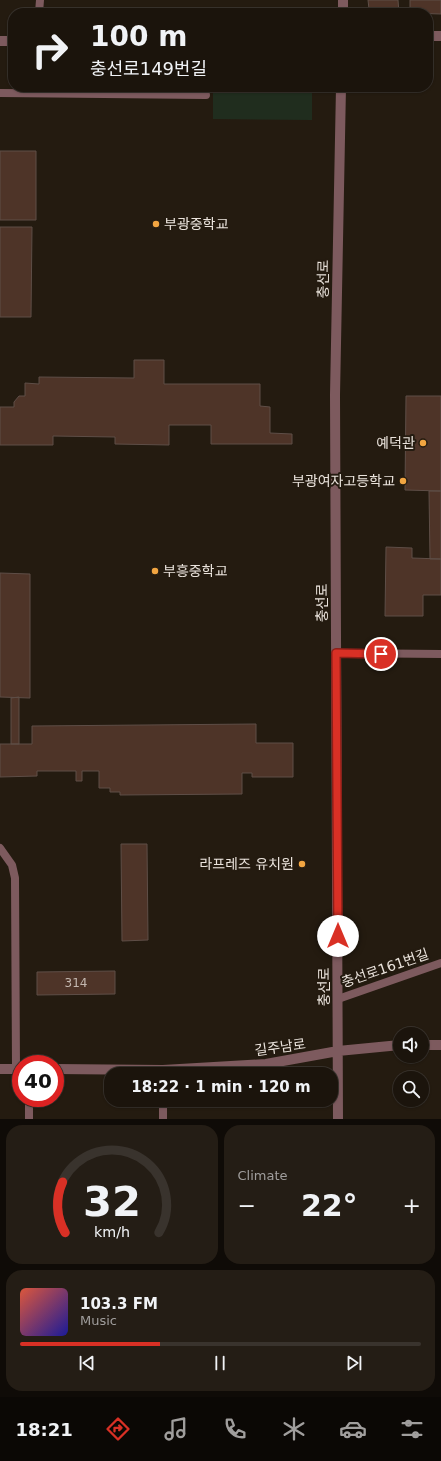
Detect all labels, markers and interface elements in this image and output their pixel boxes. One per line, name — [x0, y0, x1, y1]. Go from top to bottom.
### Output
text: 100 m — [90, 20, 187, 53]
icon: right — [24, 24, 76, 76]
text: 충선로149번길 — [90, 58, 207, 79]
place label: 부광중학교 — [164, 216, 229, 232]
marker: 부광중학교 — [151, 219, 161, 229]
street label: 충선로 — [315, 259, 331, 298]
place label: 예덕관 — [376, 435, 415, 451]
marker: 예덕관 — [418, 438, 428, 448]
place label: 부광여자고등학교 — [292, 473, 395, 489]
marker: 부광여자고등학교 — [398, 476, 408, 486]
place label: 부흥중학교 — [163, 563, 228, 579]
marker: 부흥중학교 — [150, 566, 160, 576]
street label: 충선로 — [314, 584, 330, 622]
pin — [364, 637, 398, 671]
icon: arrive — [370, 643, 392, 665]
place label: 라프레즈 유치원 — [199, 856, 294, 872]
marker: 라프레즈 유치원 — [297, 859, 307, 869]
position arrow — [317, 915, 359, 957]
street label: 충선로161번길 — [339, 946, 431, 990]
street label: 충선로 — [316, 968, 332, 1006]
house number: 314 — [65, 976, 87, 990]
map controls — [393, 1027, 429, 1107]
button: sound — [393, 1027, 429, 1063]
street label: 길주남로 — [253, 1035, 307, 1059]
speed limit sign: 40 — [12, 1055, 64, 1107]
button: search — [393, 1071, 429, 1107]
text: 18:22 · 1 min · 120 m — [131, 1078, 311, 1096]
text: Climate — [238, 1168, 288, 1183]
text: 32 — [83, 1176, 141, 1225]
text: 22° — [301, 1188, 358, 1223]
text: − — [238, 1193, 256, 1218]
text: + — [403, 1193, 421, 1218]
text: km/h — [94, 1223, 130, 1239]
text: 103.3 FM — [80, 1295, 158, 1313]
text: Music — [80, 1313, 117, 1328]
icon: previous — [76, 1352, 98, 1374]
icon: pause — [209, 1352, 231, 1374]
icon: next — [343, 1352, 365, 1374]
icon: directions — [104, 1415, 132, 1443]
icon: music — [162, 1415, 190, 1443]
icon: phone — [221, 1415, 249, 1443]
icon: climate — [280, 1415, 308, 1443]
icon: car — [339, 1415, 367, 1443]
icon: filters — [398, 1415, 426, 1443]
text: 18:21 — [15, 1419, 73, 1440]

